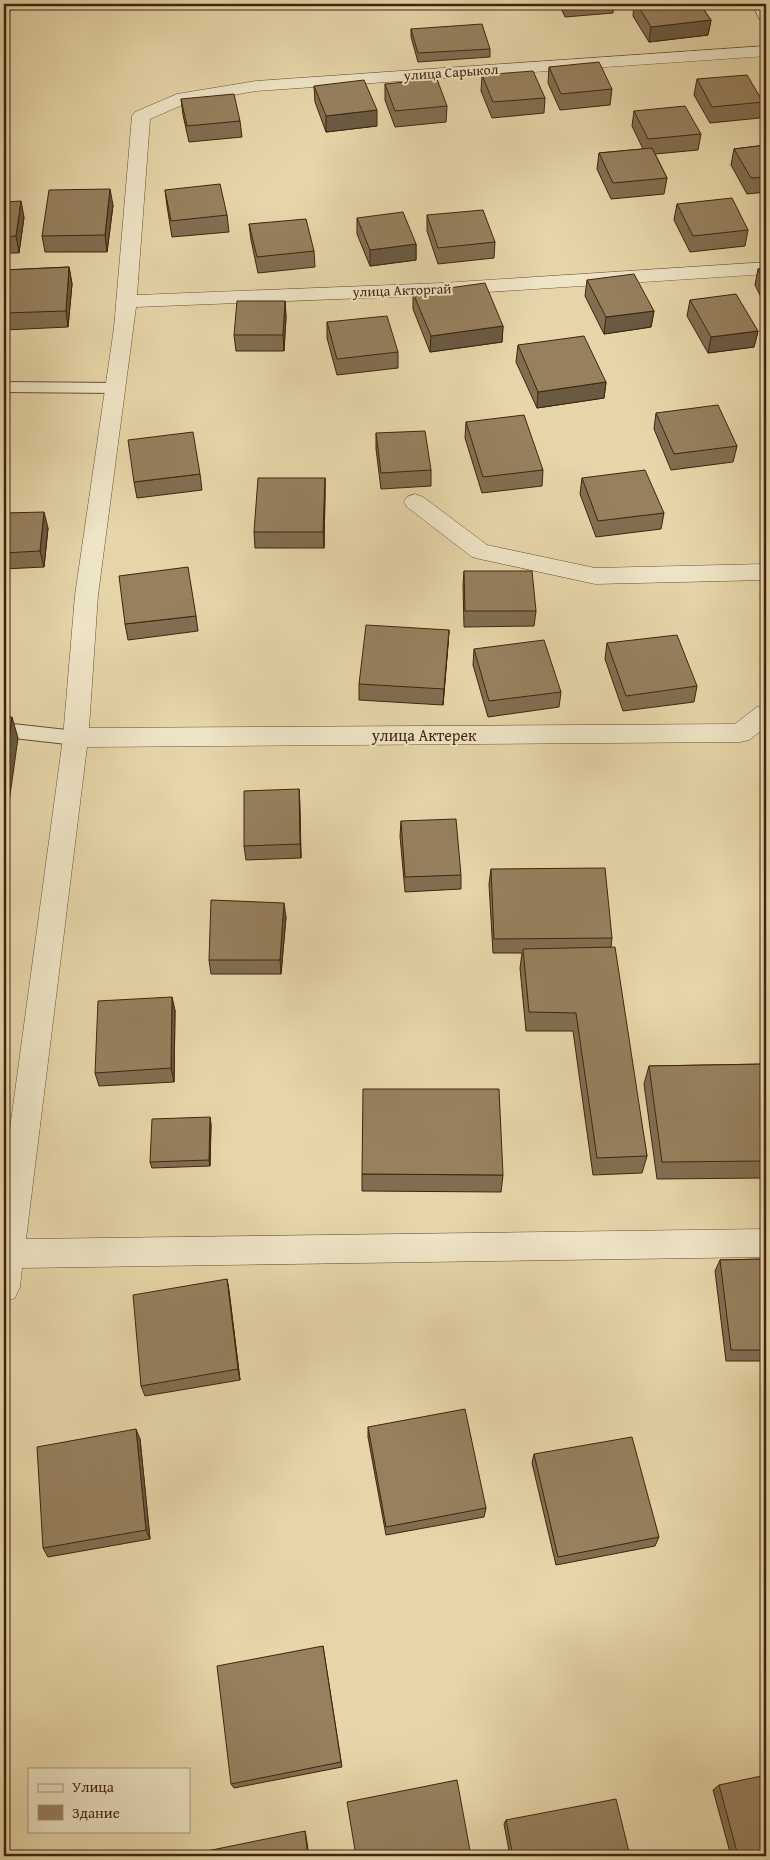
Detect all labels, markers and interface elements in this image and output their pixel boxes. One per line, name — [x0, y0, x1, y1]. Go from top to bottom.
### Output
street label: улица Сарыкол — [402, 59, 499, 85]
street label: улица Акторгай — [351, 278, 452, 302]
street label: улица Актерек — [371, 723, 477, 747]
legend — [28, 1768, 190, 1832]
text: Улица — [72, 1776, 115, 1797]
text: Здание — [72, 1802, 120, 1823]

